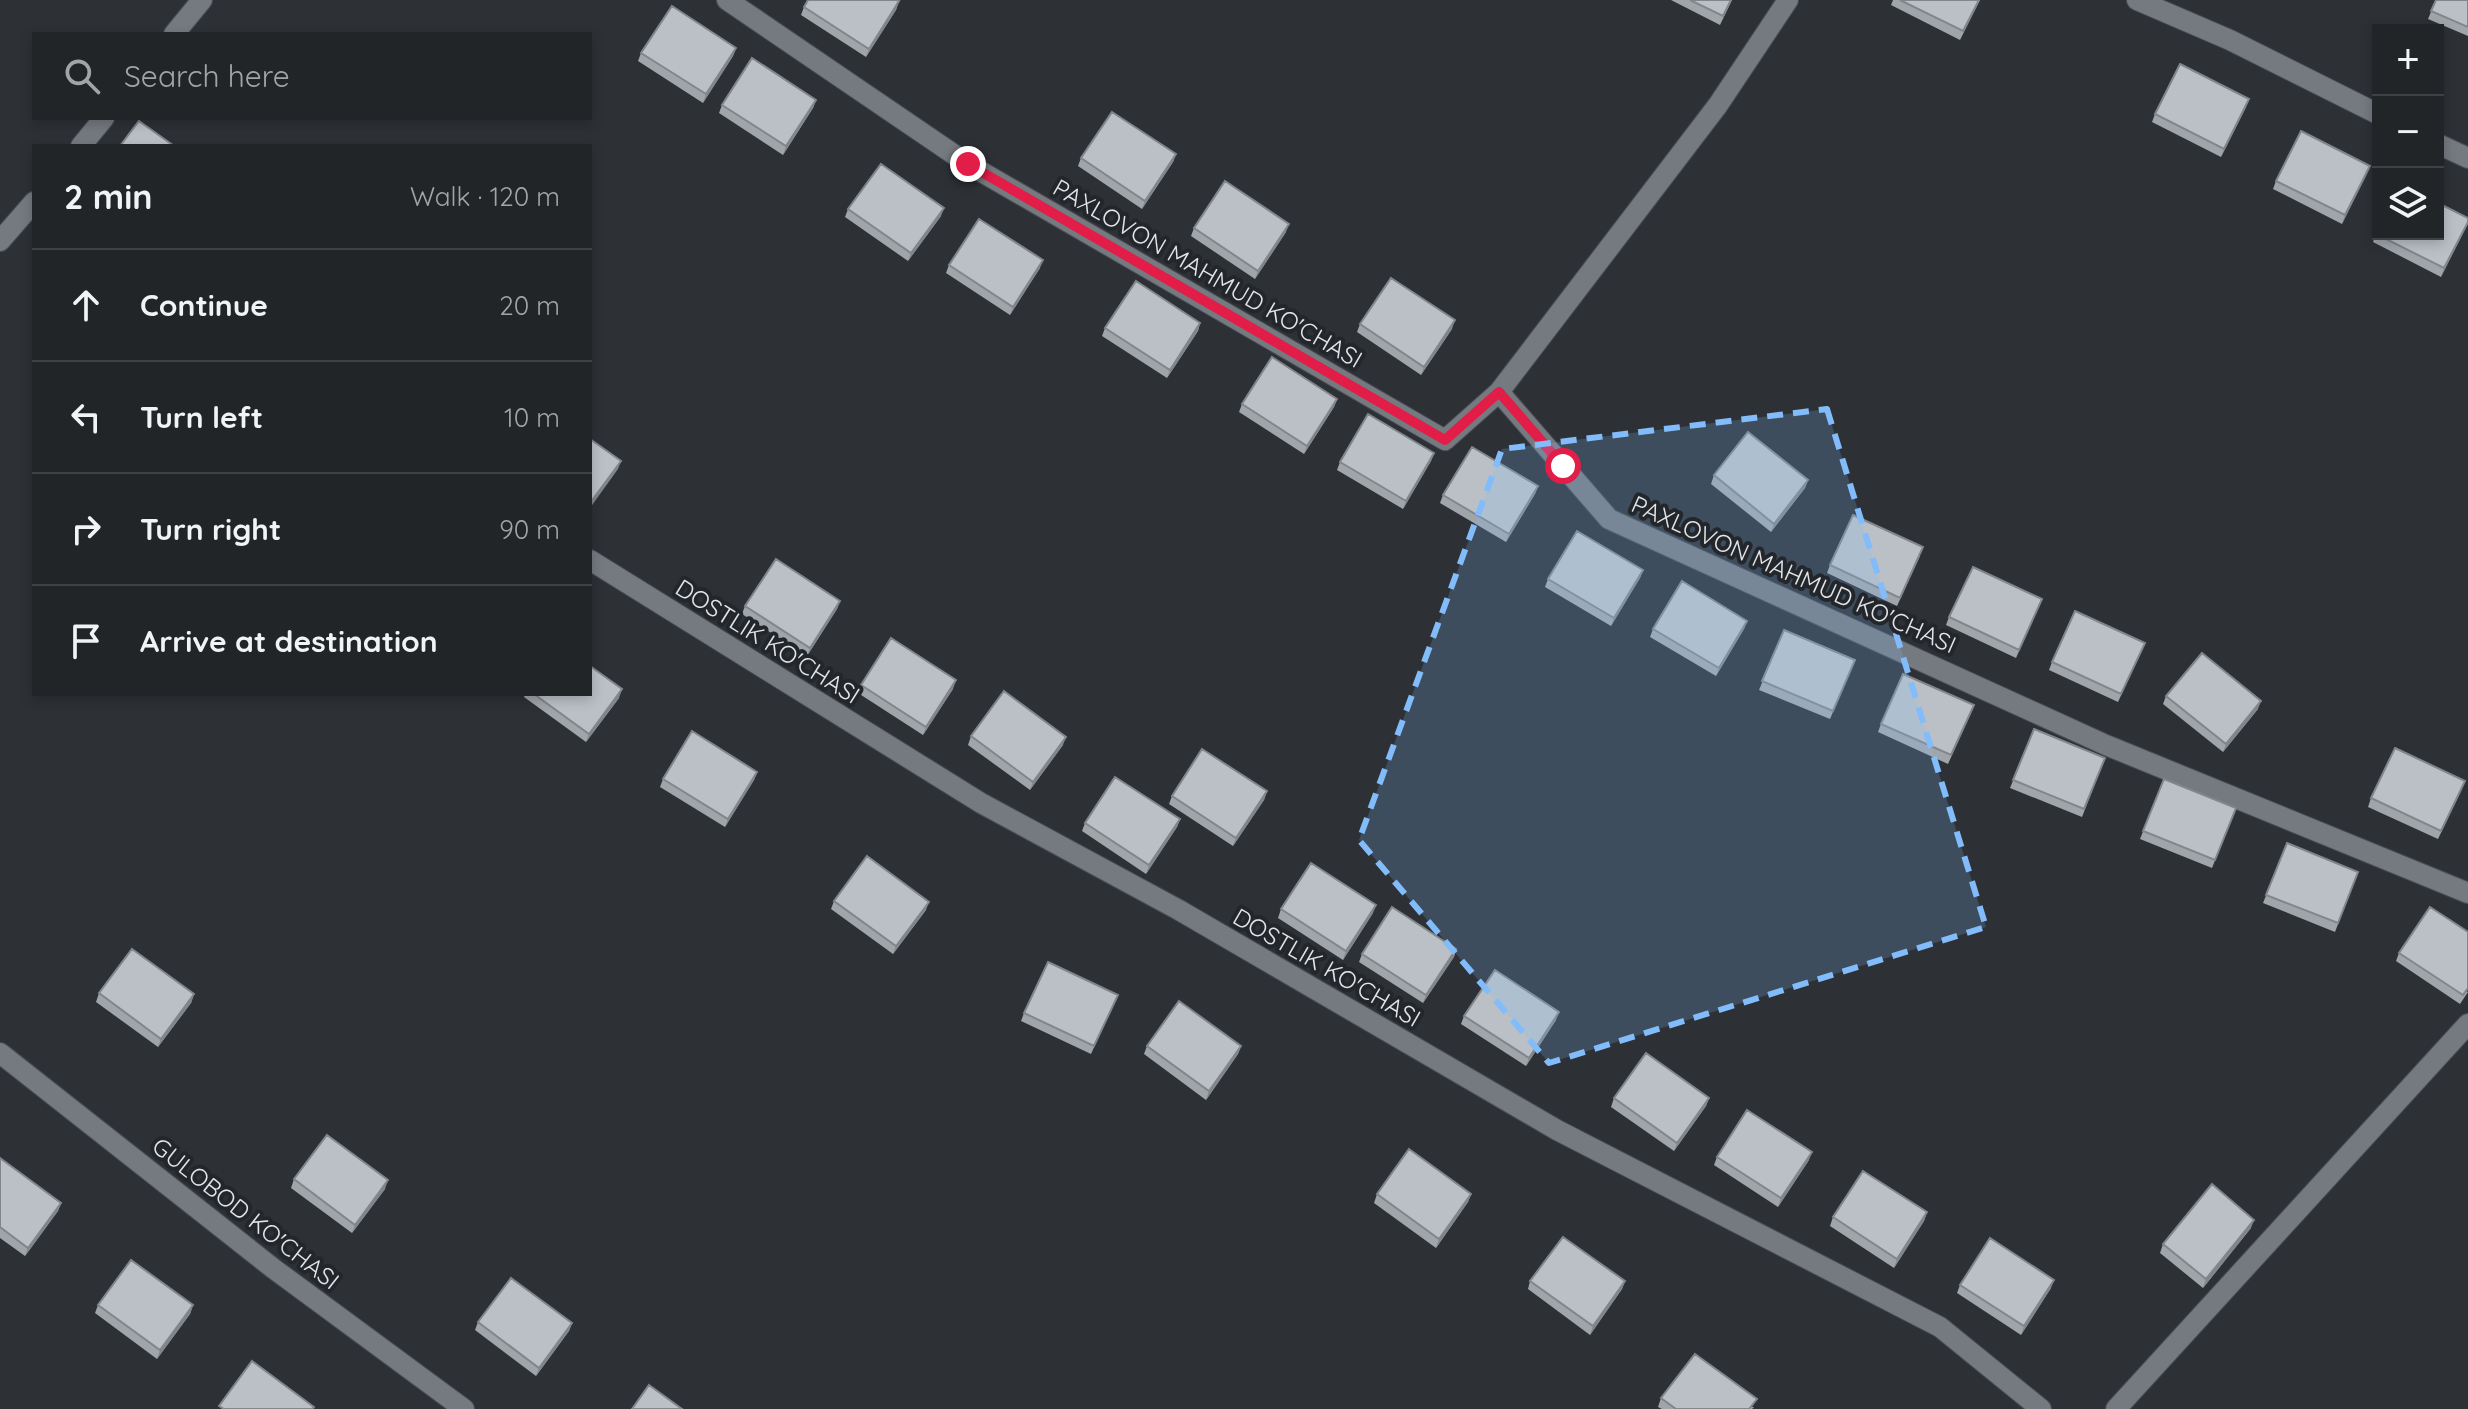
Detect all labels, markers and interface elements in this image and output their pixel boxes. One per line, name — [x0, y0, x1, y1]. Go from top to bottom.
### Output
map controls — [2372, 24, 2444, 240]
button: + — [2372, 24, 2444, 96]
search box — [32, 32, 592, 120]
icon: search — [60, 54, 104, 98]
text: Search here — [124, 57, 290, 95]
button: − — [2372, 96, 2444, 168]
route end — [950, 146, 986, 182]
button: layers — [2372, 168, 2444, 240]
street label: PAXLOVON MAHMUD KO'CHASI — [1048, 172, 1368, 374]
text: 2 min — [64, 175, 153, 218]
text: Walk · 120 m — [410, 180, 560, 213]
icon: ahead — [64, 283, 108, 327]
text: Continue — [140, 286, 268, 324]
text: 20 m — [499, 289, 560, 322]
icon: left — [64, 395, 108, 439]
text: Turn left — [140, 398, 263, 436]
text: 10 m — [504, 401, 560, 434]
route start — [1545, 448, 1581, 484]
street label: PAXLOVON MAHMUD KO'CHASI — [1627, 489, 1961, 659]
icon: right — [64, 507, 108, 551]
text: Turn right — [140, 510, 281, 548]
text: 90 m — [499, 513, 560, 546]
street label: DOSTLIK KO'CHASI — [670, 572, 866, 710]
icon: arrive — [64, 619, 108, 663]
text: Arrive at destination — [140, 622, 438, 660]
street label: DOSTLIK KO'CHASI — [1228, 901, 1426, 1033]
street label: GULOBOD KO'CHASI — [147, 1131, 345, 1295]

